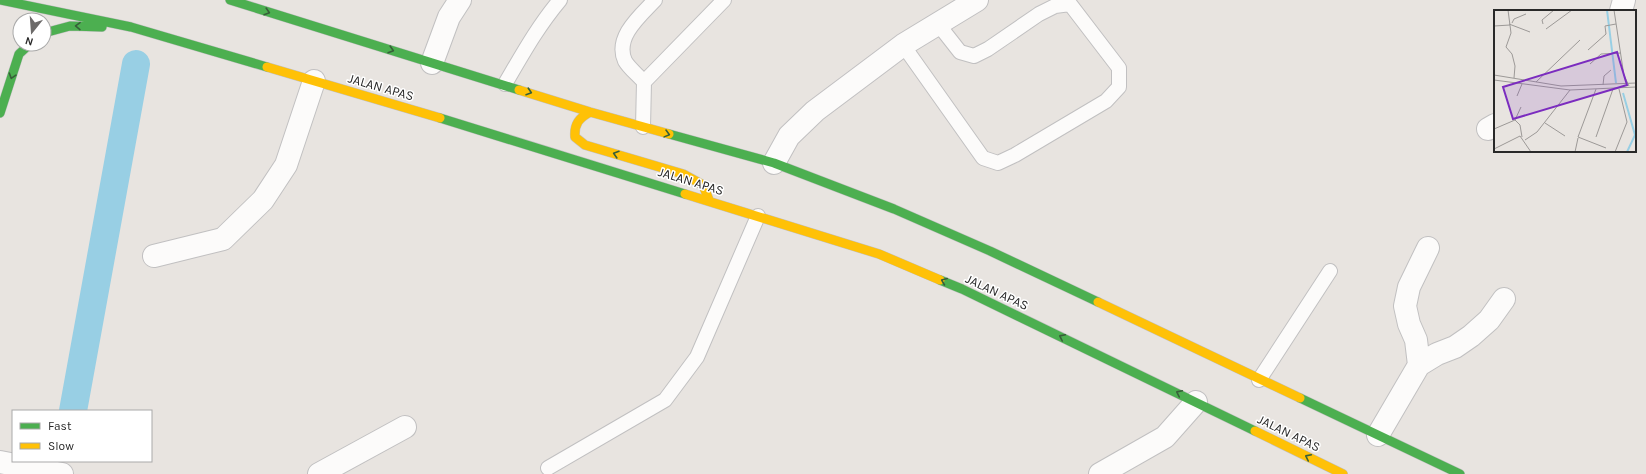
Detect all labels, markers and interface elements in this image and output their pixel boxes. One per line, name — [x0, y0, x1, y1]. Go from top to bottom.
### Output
one-way arrow — [264, 7, 271, 16]
inset map — [1494, 10, 1636, 152]
north arrow — [12, 12, 52, 52]
one-way arrow — [75, 22, 81, 30]
text: N — [24, 34, 35, 48]
one-way arrow — [388, 45, 395, 54]
street label: JALAN APAS — [346, 70, 416, 104]
one-way arrow — [8, 73, 17, 80]
one-way arrow — [526, 87, 533, 96]
one-way arrow — [663, 129, 670, 138]
one-way arrow — [613, 150, 620, 159]
street label: JALAN APAS — [656, 164, 726, 198]
street label: JALAN APAS — [963, 271, 1031, 313]
one-way arrow — [941, 278, 948, 286]
one-way arrow — [1059, 334, 1066, 342]
one-way arrow — [1176, 390, 1183, 398]
legend — [12, 410, 152, 462]
street label: JALAN APAS — [1255, 411, 1323, 455]
text: Fast — [48, 419, 72, 433]
text: Slow — [48, 439, 74, 453]
one-way arrow — [1305, 454, 1312, 462]

